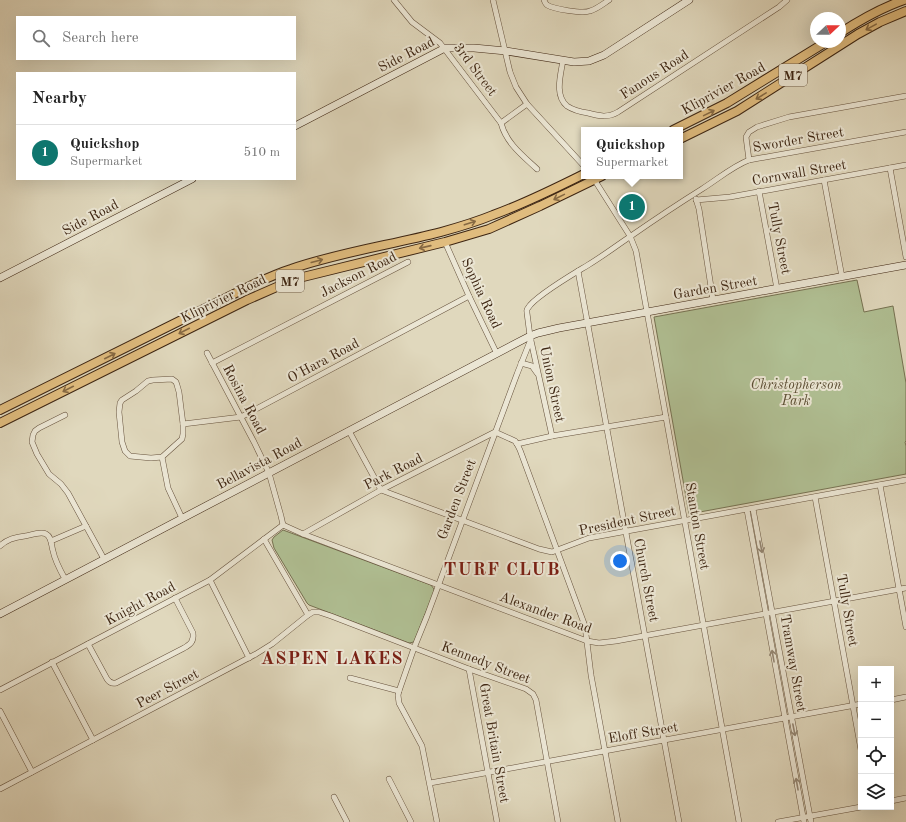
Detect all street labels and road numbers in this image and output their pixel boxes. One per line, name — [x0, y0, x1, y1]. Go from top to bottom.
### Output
street label: Side Road — [376, 35, 437, 75]
street label: 3rd Street — [451, 41, 500, 99]
street label: Fanous Road — [618, 48, 691, 102]
street label: Kliprivier Road — [679, 60, 768, 118]
road number: M7 — [779, 64, 807, 86]
street label: Sworder Street — [752, 125, 845, 155]
street label: Cornwall Street — [751, 158, 848, 188]
street label: Side Road — [60, 197, 121, 238]
street label: Tully Street — [765, 201, 793, 276]
street label: Jackson Road — [318, 250, 399, 300]
street label: Sophia Road — [459, 256, 504, 331]
road number: M7 — [276, 270, 304, 292]
street label: Kliprivier Road — [178, 272, 268, 326]
street label: Garden Street — [672, 274, 758, 302]
street label: O'Hara Road — [285, 336, 362, 386]
street label: Union Street — [537, 345, 567, 424]
street label: Rosina Road — [220, 362, 268, 436]
street label: Bellavista Road — [215, 436, 304, 492]
street label: Park Road — [362, 451, 425, 493]
street label: Garden Street — [435, 457, 479, 542]
street label: Stanton Street — [682, 481, 712, 571]
street label: President Street — [577, 504, 677, 538]
street label: Church Street — [631, 537, 661, 623]
street label: Tully Street — [834, 573, 860, 648]
street label: Knight Road — [103, 580, 178, 628]
street label: Alexander Road — [498, 590, 594, 636]
street label: Tramway Street — [777, 613, 809, 713]
street label: Kennedy Street — [439, 639, 532, 686]
street label: Peer Street — [134, 667, 201, 711]
street label: Great Britain Street — [477, 682, 511, 804]
street label: Eloff Street — [607, 720, 679, 746]

